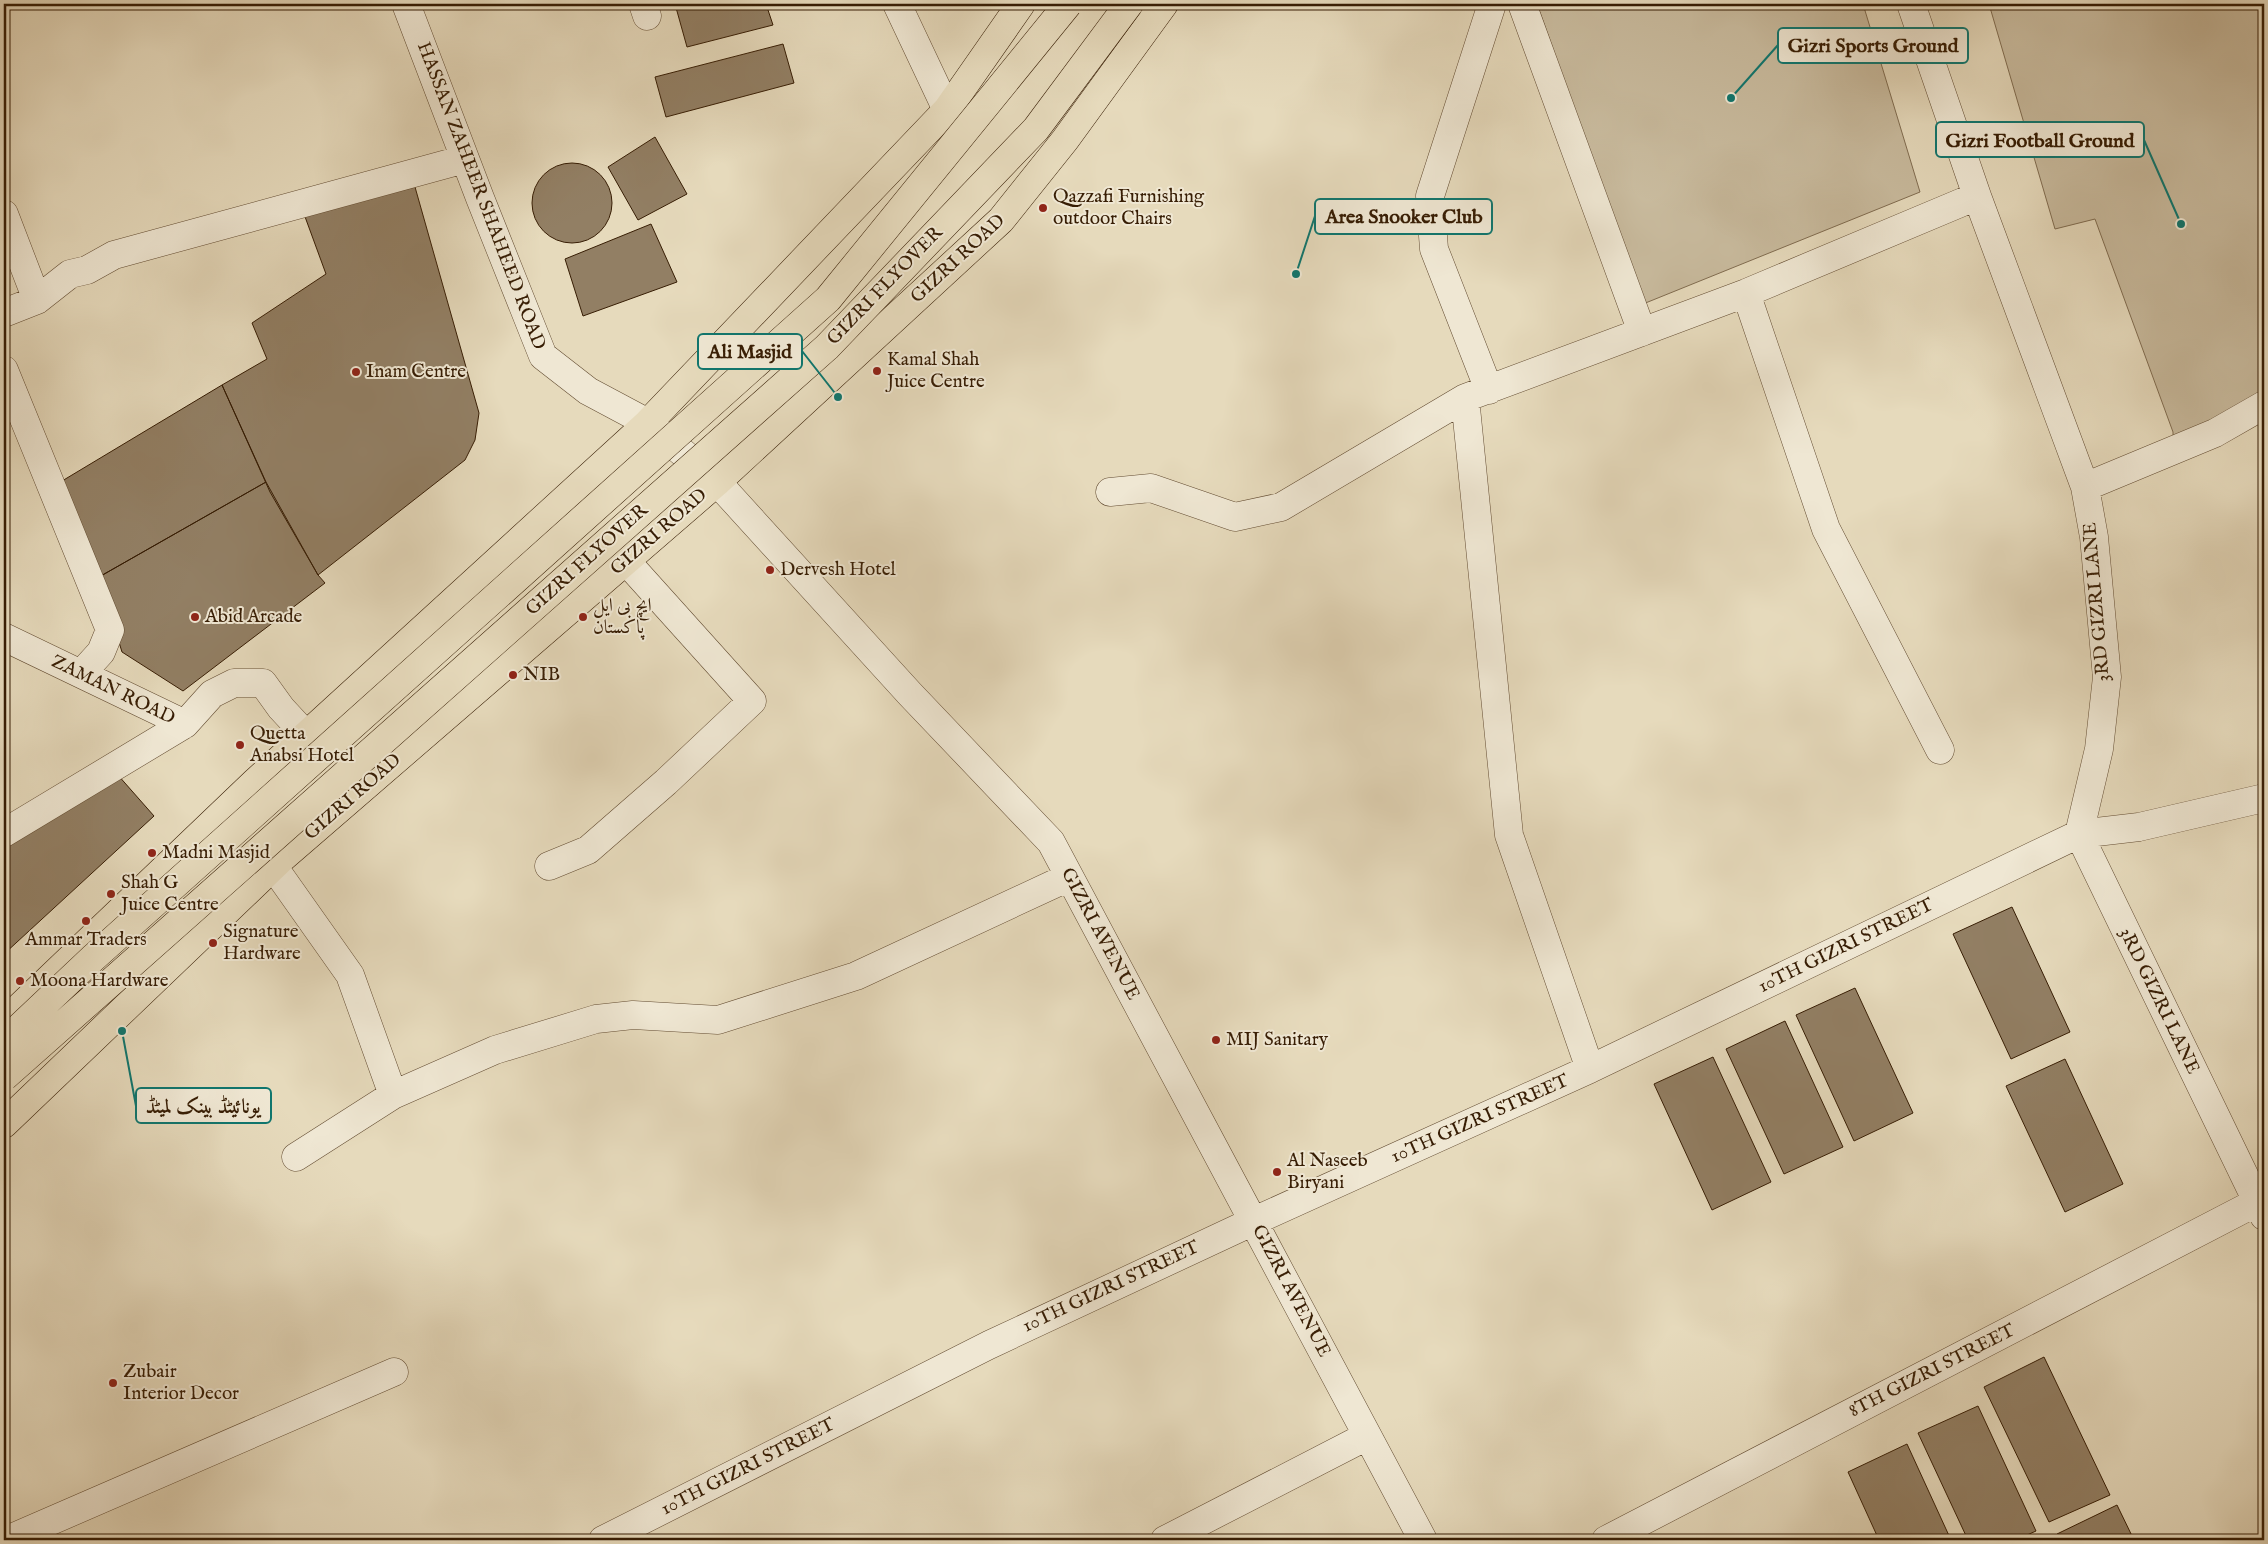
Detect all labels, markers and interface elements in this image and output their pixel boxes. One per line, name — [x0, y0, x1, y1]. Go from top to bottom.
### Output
callout: Gizri Sports Ground — [1778, 28, 1968, 63]
text: Gizri Sports Ground — [1788, 34, 1960, 59]
street label: HASSAN ZAHEER SHAHEED ROAD — [411, 39, 551, 353]
callout: Gizri Football Ground — [1936, 122, 2144, 157]
text: Gizri Football Ground — [1946, 129, 2136, 154]
place label: Qazzafi Furnishing outdoor Chairs — [1053, 185, 1205, 231]
callout: Area Snooker Club — [1315, 199, 1492, 234]
marker: Qazzafi Furnishing outdoor Chairs — [1037, 202, 1049, 214]
text: Area Snooker Club — [1324, 205, 1483, 230]
street label: GIZRI ROAD — [906, 209, 1010, 309]
street label: GIZRI FLYOVER — [822, 221, 948, 351]
callout: Ali Masjid — [698, 334, 802, 369]
text: Ali Masjid — [707, 340, 793, 365]
place label: Kamal Shah Juice Centre — [885, 348, 985, 394]
place label: Inam Centre — [366, 360, 466, 384]
marker: Kamal Shah Juice Centre — [871, 365, 883, 377]
marker: Inam Centre — [350, 366, 362, 378]
street label: GIZRI ROAD — [606, 483, 712, 581]
street label: GIZRI FLYOVER — [521, 498, 654, 621]
street label: 3RD GIZRI LANE — [2078, 521, 2116, 683]
place label: Dervesh Hotel — [780, 558, 896, 582]
marker: Dervesh Hotel — [764, 564, 776, 576]
place label: ایچ بی ایل پاکستان — [593, 594, 652, 640]
place label: Abid Arcade — [204, 605, 303, 629]
marker: Abid Arcade — [189, 611, 201, 623]
marker: ایچ بی ایل پاکستان — [577, 611, 589, 623]
street label: ZAMAN ROAD — [47, 650, 179, 730]
place label: NIB — [523, 663, 560, 687]
marker: NIB — [507, 669, 519, 681]
place label: Quetta Anabsi Hotel — [249, 722, 355, 768]
marker: Quetta Anabsi Hotel — [234, 739, 246, 751]
street label: GIZRI ROAD — [300, 748, 406, 846]
place label: Madni Masjid — [162, 841, 271, 865]
marker: Madni Masjid — [146, 847, 158, 859]
street label: GIZRI AVENUE — [1055, 864, 1145, 1004]
place label: Shah G Juice Centre — [119, 871, 219, 917]
marker: Shah G Juice Centre — [105, 888, 117, 900]
street label: 10TH GIZRI STREET — [1754, 893, 1938, 999]
marker: Ammar Traders — [80, 915, 92, 927]
place label: Signature Hardware — [223, 920, 301, 966]
street label: 3RD GIZRI LANE — [2113, 924, 2205, 1078]
place label: Ammar Traders — [24, 928, 147, 952]
marker: Signature Hardware — [207, 937, 219, 949]
place label: Moona Hardware — [30, 969, 169, 993]
marker: Moona Hardware — [14, 975, 26, 987]
place label: MIJ Sanitary — [1226, 1028, 1329, 1052]
marker: MIJ Sanitary — [1210, 1034, 1222, 1046]
street label: 10TH GIZRI STREET — [1387, 1069, 1573, 1169]
callout: یونائیٹڈ بینک لمیٹڈ — [136, 1088, 271, 1123]
text: یونائیٹڈ بینک لمیٹڈ — [145, 1094, 262, 1120]
place label: Al Naseeb Biryani — [1286, 1149, 1368, 1195]
marker: Al Naseeb Biryani — [1271, 1166, 1283, 1178]
street label: GIZRI AVENUE — [1246, 1221, 1336, 1361]
street label: 10TH GIZRI STREET — [1019, 1235, 1203, 1338]
street label: 8TH GIZRI STREET — [1845, 1319, 2019, 1423]
place label: Zubair Interior Decor — [123, 1360, 239, 1406]
marker: Zubair Interior Decor — [107, 1377, 119, 1389]
street label: 10TH GIZRI STREET — [657, 1413, 839, 1521]

